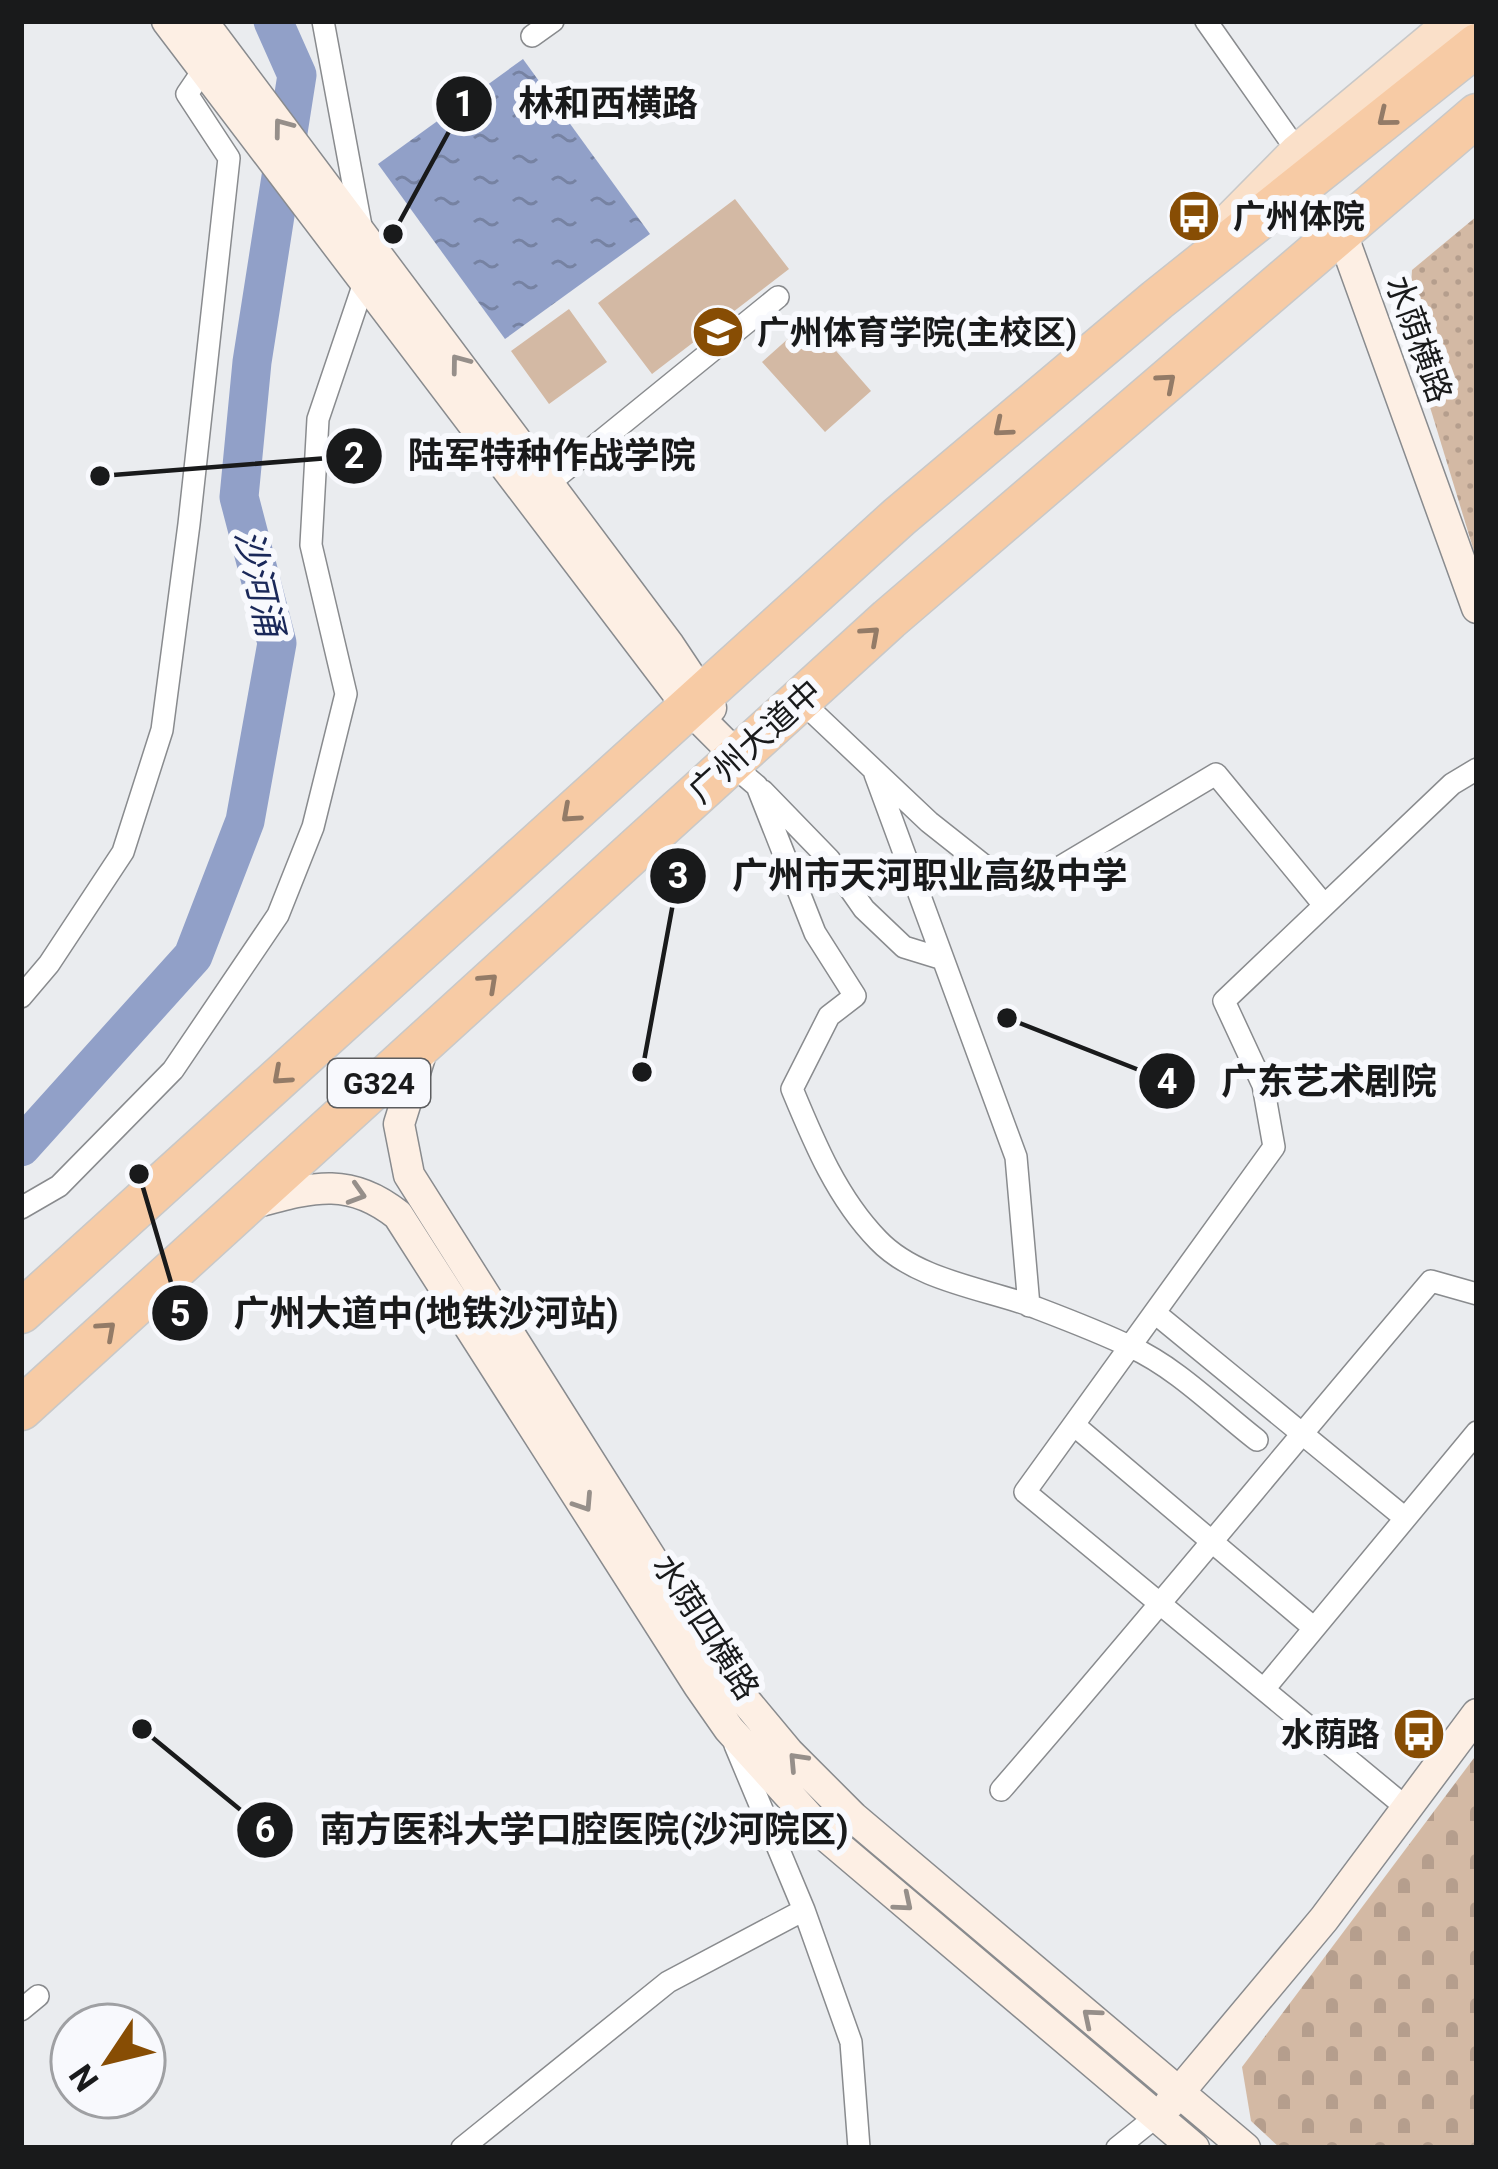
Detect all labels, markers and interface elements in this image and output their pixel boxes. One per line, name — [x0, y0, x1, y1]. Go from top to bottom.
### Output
callout: 林和西横路 — [434, 68, 722, 140]
text: 1 — [454, 83, 474, 125]
text: 林和西横路 — [518, 83, 698, 125]
one-way arrow — [1378, 104, 1400, 126]
one-way arrow — [275, 118, 296, 140]
bus stop icon: 广州体院 — [1166, 188, 1222, 244]
place label: 广州体院 — [1233, 197, 1365, 236]
street label: 水荫横路 — [1378, 270, 1460, 408]
school or university icon: 广州体育学院(主校区) — [690, 304, 746, 360]
place label: 广州体育学院(主校区) — [757, 313, 1077, 352]
one-way arrow — [451, 355, 473, 376]
one-way arrow — [1153, 374, 1175, 396]
one-way arrow — [994, 413, 1016, 435]
callout: 陆军特种作战学院 — [324, 420, 720, 492]
text: 2 — [344, 435, 364, 477]
text: 陆军特种作战学院 — [408, 435, 696, 477]
water label: 沙河涌 — [226, 526, 293, 644]
one-way arrow — [858, 628, 879, 650]
street label: 广州大道中 — [681, 671, 829, 811]
one-way arrow — [561, 799, 583, 821]
callout: 广州市天河职业高级中学 — [648, 840, 1152, 912]
text: 3 — [668, 855, 688, 897]
text: 广州市天河职业高级中学 — [732, 855, 1128, 897]
one-way arrow — [475, 975, 496, 997]
callout: 广东艺术剧院 — [1137, 1045, 1461, 1117]
road number: G324 — [328, 1059, 430, 1107]
text: 4 — [1157, 1061, 1177, 1103]
text: 广东艺术剧院 — [1221, 1061, 1437, 1103]
one-way arrow — [273, 1062, 294, 1083]
one-way arrow — [346, 1180, 367, 1205]
callout: 广州大道中(地铁沙河站) — [150, 1277, 643, 1349]
text: 5 — [170, 1293, 190, 1335]
text: 广州大道中(地铁沙河站) — [233, 1293, 619, 1335]
one-way arrow — [94, 1323, 115, 1344]
one-way arrow — [569, 1490, 592, 1512]
street label: 水荫四横路 — [645, 1547, 767, 1707]
bus stop icon: 水荫路 — [1391, 1706, 1447, 1762]
place label: 水荫路 — [1281, 1715, 1380, 1754]
one-way arrow — [790, 1753, 812, 1774]
callout: 南方医科大学口腔医院(沙河院区) — [235, 1794, 872, 1866]
text: 6 — [255, 1809, 275, 1851]
text: 南方医科大学口腔医院(沙河院区) — [319, 1809, 849, 1851]
one-way arrow — [890, 1888, 912, 1910]
north arrow — [48, 2001, 168, 2121]
one-way arrow — [1083, 2009, 1105, 2031]
text: N — [61, 2057, 106, 2099]

